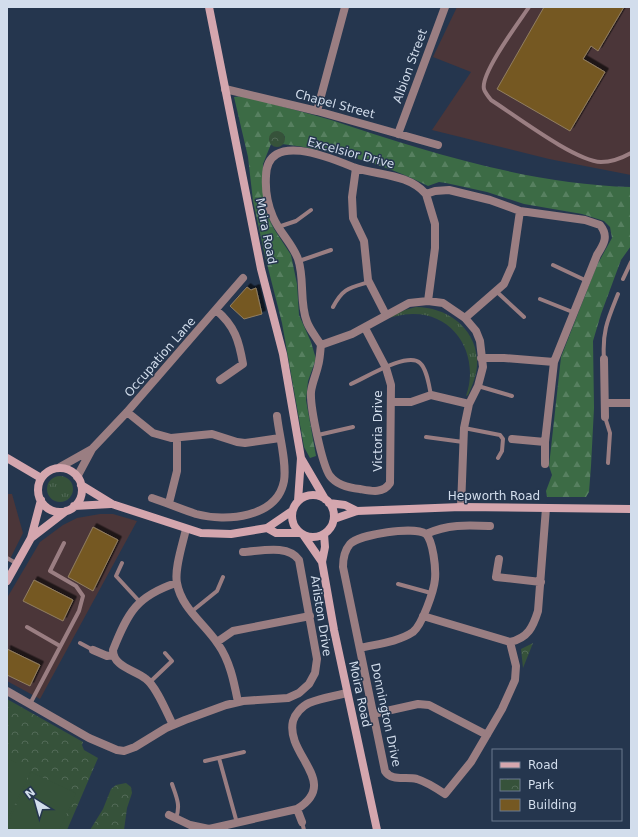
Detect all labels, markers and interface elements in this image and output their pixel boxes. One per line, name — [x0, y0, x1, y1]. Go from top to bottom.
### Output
street label: Albion Street — [390, 27, 430, 105]
street label: Chapel Street — [294, 87, 377, 121]
street label: Excelsior Drive — [306, 135, 396, 171]
street label: Moira Road — [253, 197, 279, 265]
street label: Occupation Lane — [122, 314, 198, 400]
street label: Victoria Drive — [371, 390, 385, 472]
street label: Hepworth Road — [448, 489, 540, 503]
street label: Arliston Drive — [308, 575, 334, 657]
street label: Moira Road — [346, 660, 374, 728]
street label: Donnington Drive — [368, 662, 404, 768]
legend — [492, 749, 622, 821]
text: Road — [528, 758, 558, 772]
text: Park — [528, 778, 554, 792]
north arrow — [16, 781, 56, 821]
text: N — [23, 785, 38, 801]
text: Building — [528, 798, 577, 812]

